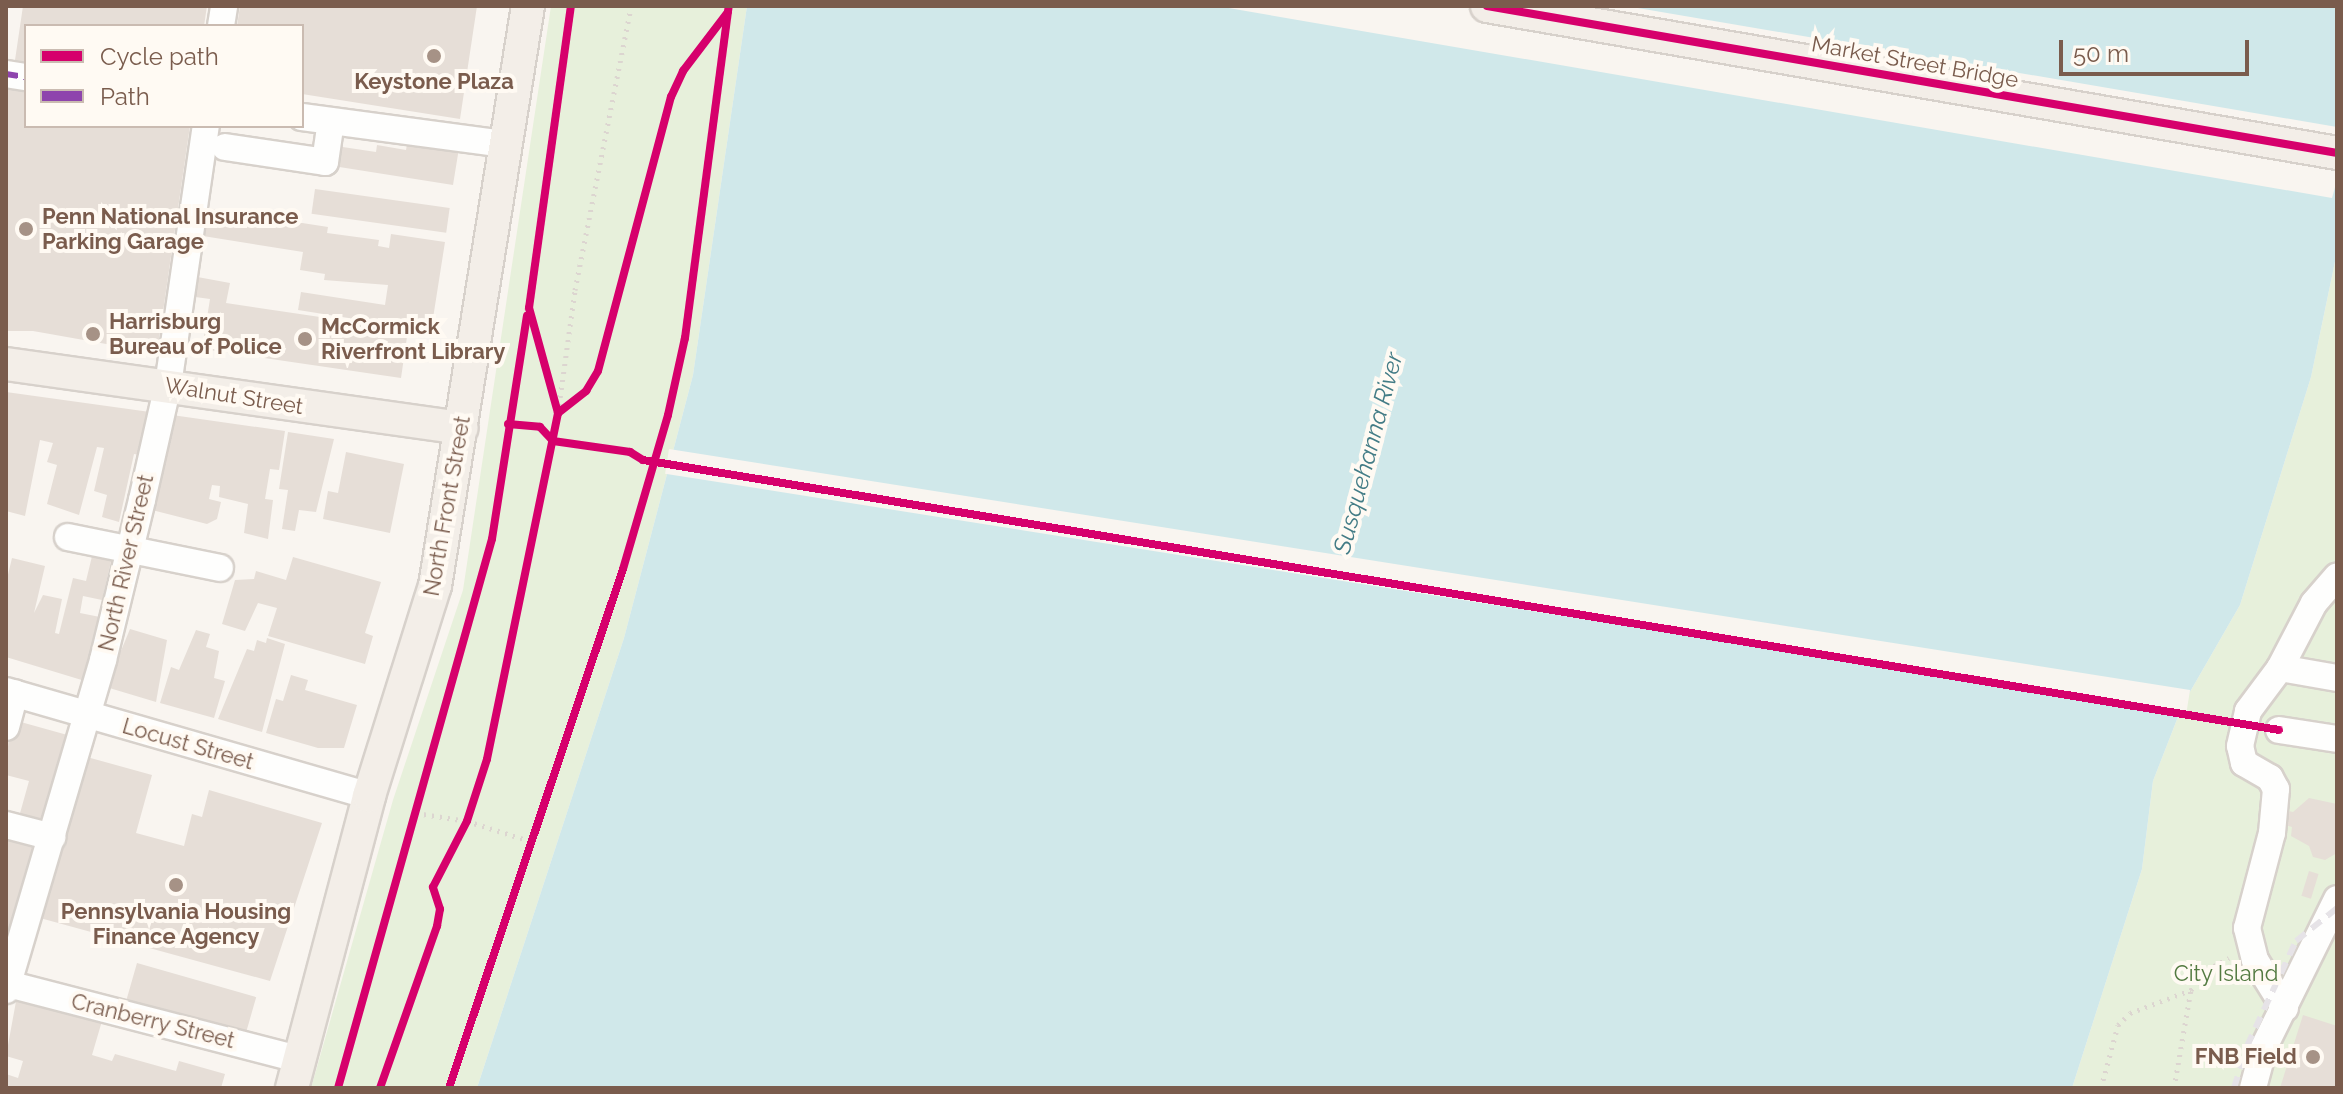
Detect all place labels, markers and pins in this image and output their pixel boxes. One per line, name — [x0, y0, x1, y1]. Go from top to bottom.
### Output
marker: Keystone Plaza — [425, 47, 443, 65]
place label: Keystone Plaza — [354, 69, 514, 95]
place label: Penn National Insurance Parking Garage — [42, 203, 299, 254]
marker: Penn National Insurance Parking Garage — [17, 220, 35, 238]
place label: Harrisburg Bureau of Police — [109, 308, 282, 360]
place label: McCormick Riverfront Library — [321, 313, 505, 364]
marker: Harrisburg Bureau of Police — [84, 325, 102, 343]
marker: McCormick Riverfront Library — [296, 330, 314, 348]
marker: Pennsylvania Housing Finance Agency — [167, 876, 185, 894]
place label: Pennsylvania Housing Finance Agency — [61, 898, 291, 950]
place label: FNB Field — [2195, 1044, 2297, 1070]
marker: FNB Field — [2304, 1048, 2322, 1066]

